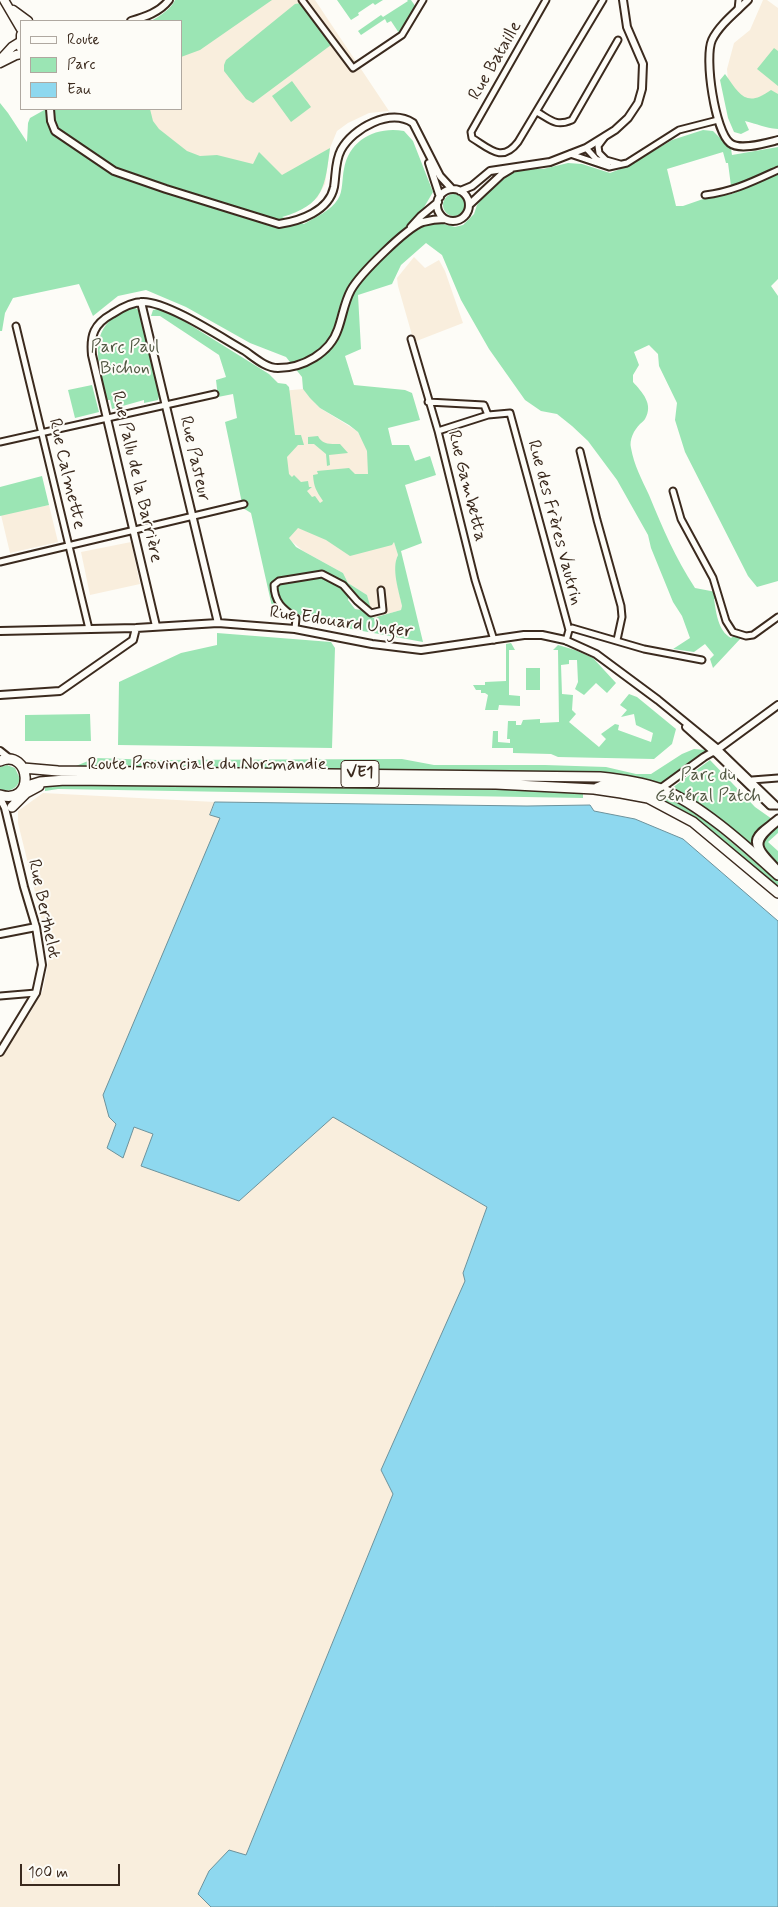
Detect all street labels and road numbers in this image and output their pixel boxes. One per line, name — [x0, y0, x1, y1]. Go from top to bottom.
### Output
street label: Rue Bataille — [465, 18, 527, 104]
street label: Rue Pallu de la Barrière — [106, 389, 166, 565]
street label: Rue Pasteur — [174, 414, 214, 504]
street label: Rue Calmette — [43, 417, 89, 531]
street label: Rue Gambetta — [442, 428, 490, 544]
street label: Rue des Frères Vautrin — [522, 438, 586, 608]
street label: Rue Edouard Unger — [268, 602, 414, 644]
street label: Route Provinciale du Normandie — [87, 754, 327, 776]
road number: VE1 — [341, 761, 379, 788]
street label: Rue Berthelot — [22, 858, 64, 960]

